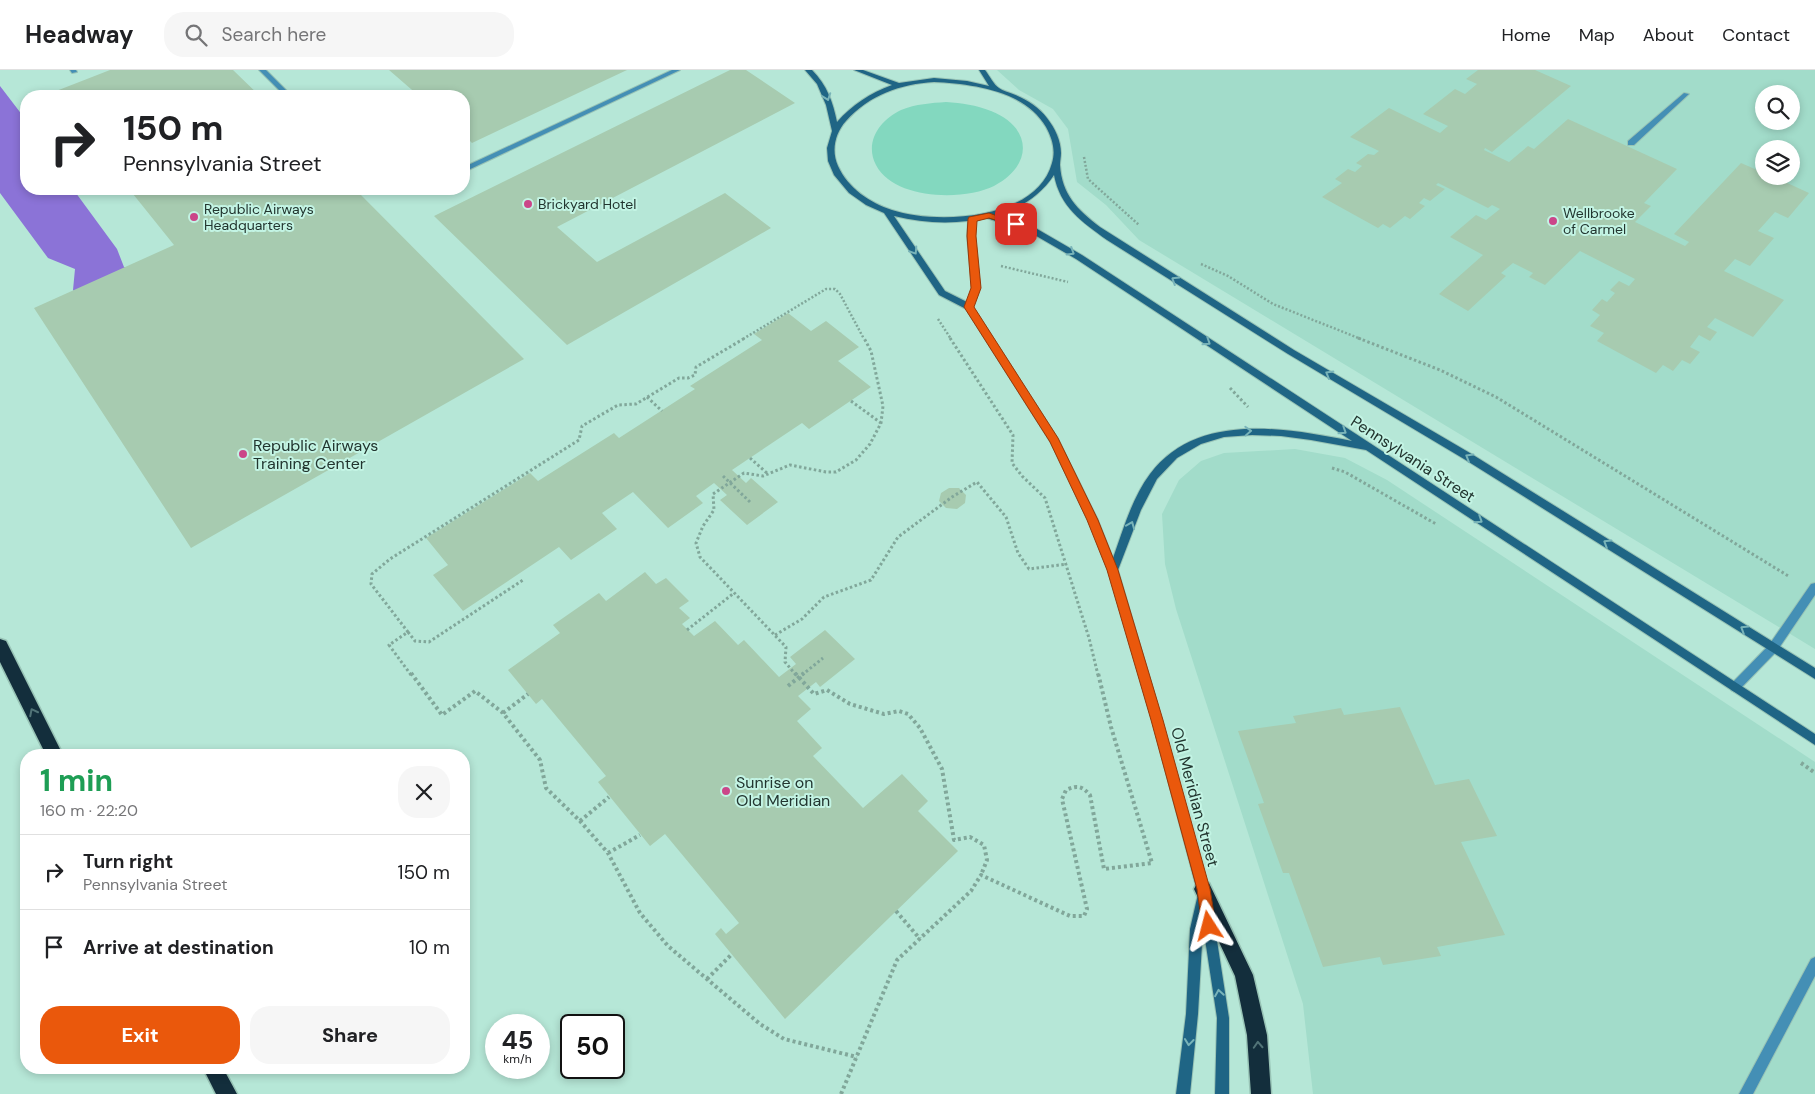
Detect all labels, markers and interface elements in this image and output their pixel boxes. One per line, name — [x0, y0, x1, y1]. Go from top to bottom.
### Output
search box — [164, 12, 514, 57]
text: Headway — [25, 19, 134, 50]
icon: search — [182, 21, 210, 49]
text: Search here — [222, 22, 326, 47]
text: Home — [1501, 23, 1551, 47]
text: Map — [1579, 23, 1615, 47]
text: About — [1643, 23, 1694, 47]
text: Contact — [1722, 23, 1790, 47]
map controls — [1755, 85, 1800, 185]
button: search — [1755, 85, 1800, 130]
one-way arrow — [821, 93, 831, 101]
text: 150 m — [123, 105, 223, 151]
icon: right — [40, 110, 105, 175]
button: layers — [1755, 140, 1800, 185]
text: Pennsylvania Street — [123, 149, 322, 178]
place label: Brickyard Hotel — [538, 195, 636, 213]
marker: Brickyard Hotel — [522, 198, 534, 210]
place label: Republic Airways Headquarters — [204, 200, 314, 234]
pin — [995, 203, 1037, 245]
place label: Wellbrooke of Carmel — [1563, 204, 1635, 238]
icon: arrive — [1002, 210, 1030, 238]
marker: Republic Airways Headquarters — [188, 211, 200, 223]
marker: Wellbrooke of Carmel — [1547, 215, 1559, 227]
one-way arrow — [908, 246, 918, 255]
one-way arrow — [1066, 246, 1075, 256]
one-way arrow — [1172, 276, 1181, 286]
one-way arrow — [1202, 335, 1211, 345]
one-way arrow — [1325, 371, 1334, 381]
street label: Pennsylvania Street — [1347, 411, 1479, 507]
one-way arrow — [1338, 424, 1347, 434]
one-way arrow — [1245, 426, 1253, 437]
place label: Republic Airways Training Center — [253, 435, 378, 474]
marker: Republic Airways Training Center — [237, 448, 249, 460]
one-way arrow — [1465, 453, 1474, 463]
one-way arrow — [1473, 514, 1482, 523]
one-way arrow — [1125, 521, 1136, 530]
one-way arrow — [1603, 539, 1612, 549]
one-way arrow — [1741, 626, 1750, 636]
one-way arrow — [29, 708, 39, 717]
street label: Old Meridian Street — [1166, 725, 1224, 869]
text: 1 min — [40, 761, 113, 800]
button: close — [398, 766, 450, 818]
place label: Sunrise on Old Meridian — [736, 772, 830, 811]
marker: Sunrise on Old Meridian — [720, 785, 732, 797]
text: 160 m · 22:20 — [40, 800, 138, 821]
text: Turn right — [83, 849, 173, 874]
icon: right — [40, 858, 68, 886]
text: 150 m — [398, 860, 450, 885]
text: Pennsylvania Street — [83, 874, 228, 895]
position arrow — [1182, 899, 1234, 951]
icon: arrive — [40, 933, 68, 961]
text: Arrive at destination — [83, 935, 274, 960]
text: 10 m — [409, 935, 450, 960]
one-way arrow — [1215, 989, 1225, 997]
button: Exit — [40, 1006, 240, 1064]
button: Share — [250, 1006, 450, 1064]
speed limit sign: 50 — [560, 1014, 625, 1079]
text: 45 — [502, 1024, 533, 1057]
one-way arrow — [1184, 1038, 1195, 1046]
one-way arrow — [1253, 1041, 1264, 1049]
text: km/h — [503, 1051, 532, 1067]

